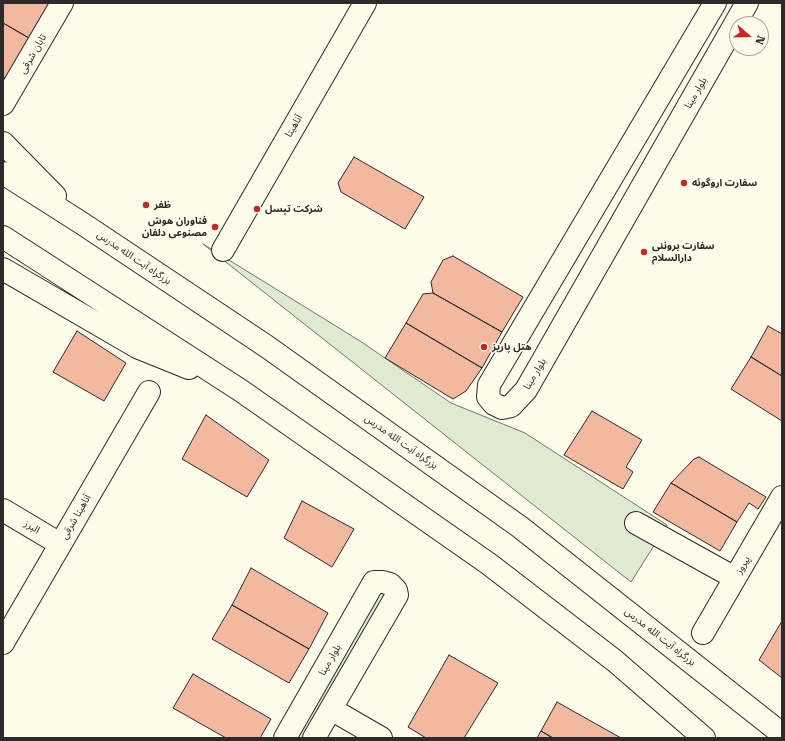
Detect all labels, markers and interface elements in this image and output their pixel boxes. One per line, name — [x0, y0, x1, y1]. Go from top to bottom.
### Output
north arrow — [729, 16, 769, 56]
street label: تابان شرقی — [17, 32, 49, 76]
text: N — [752, 34, 767, 46]
street label: بلوار مینا — [682, 75, 710, 111]
street label: آناهیتا — [283, 113, 305, 139]
place label: سفارت اروگوئه — [692, 177, 757, 189]
marker: سفارت اروگوئه — [679, 178, 689, 188]
place label: ظفر — [154, 199, 171, 211]
marker: ظفر — [141, 200, 151, 210]
place label: شرکت تپسل — [265, 203, 323, 215]
marker: شرکت تپسل — [252, 204, 262, 214]
place label: فناوران هوش مصنوعی دلفان — [142, 215, 207, 238]
marker: فناوران هوش مصنوعی دلفان — [210, 222, 220, 232]
street label: بزرگراه آیت الله مدرس — [95, 229, 173, 287]
place label: سفارت برونئی دارالسلام — [652, 240, 714, 264]
marker: سفارت برونئی دارالسلام — [639, 247, 649, 257]
place label: هتل پاریز — [492, 341, 532, 353]
marker: هتل پاریز — [479, 342, 489, 352]
street label: بلوار مینا — [521, 356, 549, 392]
street label: بزرگراه آیت الله مدرس — [362, 412, 440, 472]
street label: آناهیتا شرقی — [58, 492, 94, 542]
street label: البرز — [22, 518, 42, 536]
street label: پیروز — [733, 554, 753, 576]
street label: بزرگراه آیت الله مدرس — [622, 606, 698, 668]
street label: بلوار مینا — [316, 642, 344, 678]

